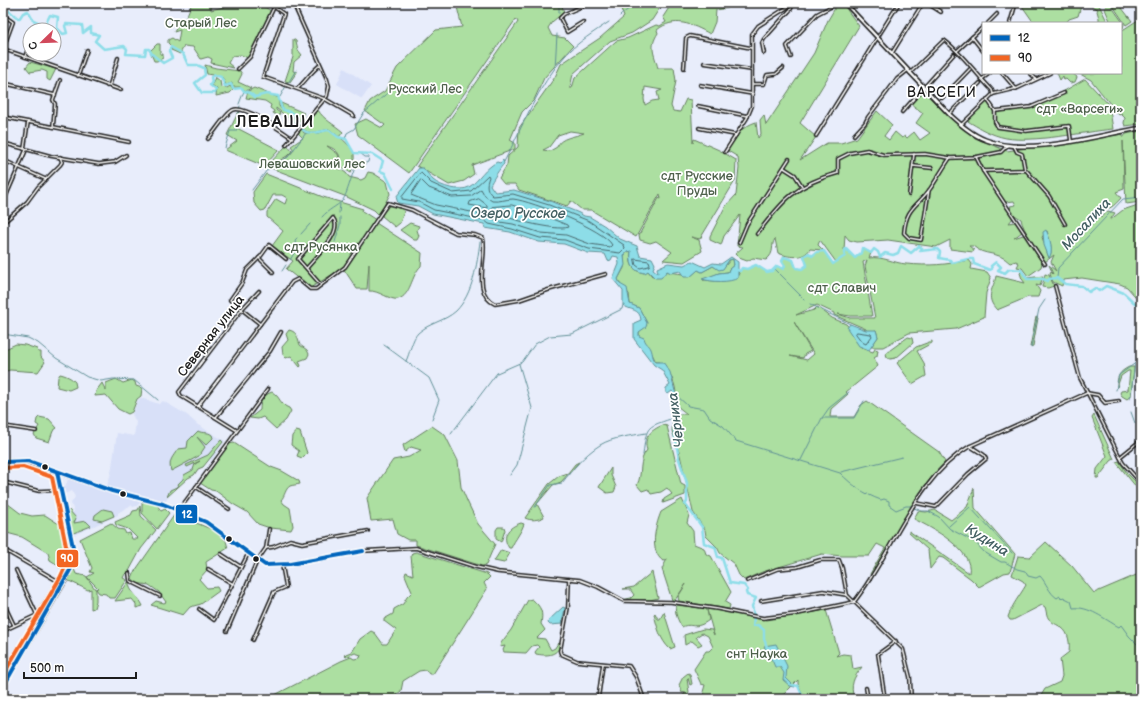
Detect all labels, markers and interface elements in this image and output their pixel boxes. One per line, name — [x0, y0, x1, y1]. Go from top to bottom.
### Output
park label: Старый Лес — [165, 15, 237, 31]
north arrow — [22, 22, 62, 62]
legend — [982, 22, 1122, 74]
text: 12 — [1018, 31, 1030, 46]
text: С — [26, 39, 41, 52]
text: 90 — [1018, 51, 1032, 66]
park label: Русский Лес — [388, 81, 463, 97]
district label: ВАРСЕГИ — [907, 84, 977, 101]
park label: сдт «Варсеги» — [1036, 101, 1124, 117]
district label: ЛЕВАШИ — [234, 112, 315, 132]
park label: Левашовский лес — [258, 156, 366, 172]
park label: сдт Русские Пруды — [661, 168, 733, 199]
water label: Мосалиха — [1058, 195, 1114, 253]
water label: Озеро Русское — [470, 205, 566, 222]
park label: сдт Русянка — [284, 239, 358, 255]
park label: сдт Славич — [808, 280, 876, 296]
street label: Северная улица — [174, 292, 248, 380]
water label: Черниха — [664, 391, 688, 449]
unlabelled marker — [40, 462, 50, 472]
unlabelled marker — [118, 489, 128, 499]
line badge: 12 — [175, 504, 198, 524]
text: 12 — [181, 508, 193, 521]
water label: Кудина — [962, 520, 1012, 560]
unlabelled marker — [224, 534, 234, 544]
line badge: 90 — [56, 549, 79, 568]
text: 90 — [60, 552, 74, 565]
unlabelled marker — [251, 554, 261, 564]
park label: снт Наука — [727, 646, 788, 662]
scale bar — [24, 654, 136, 680]
text: 500 m — [30, 661, 64, 676]

